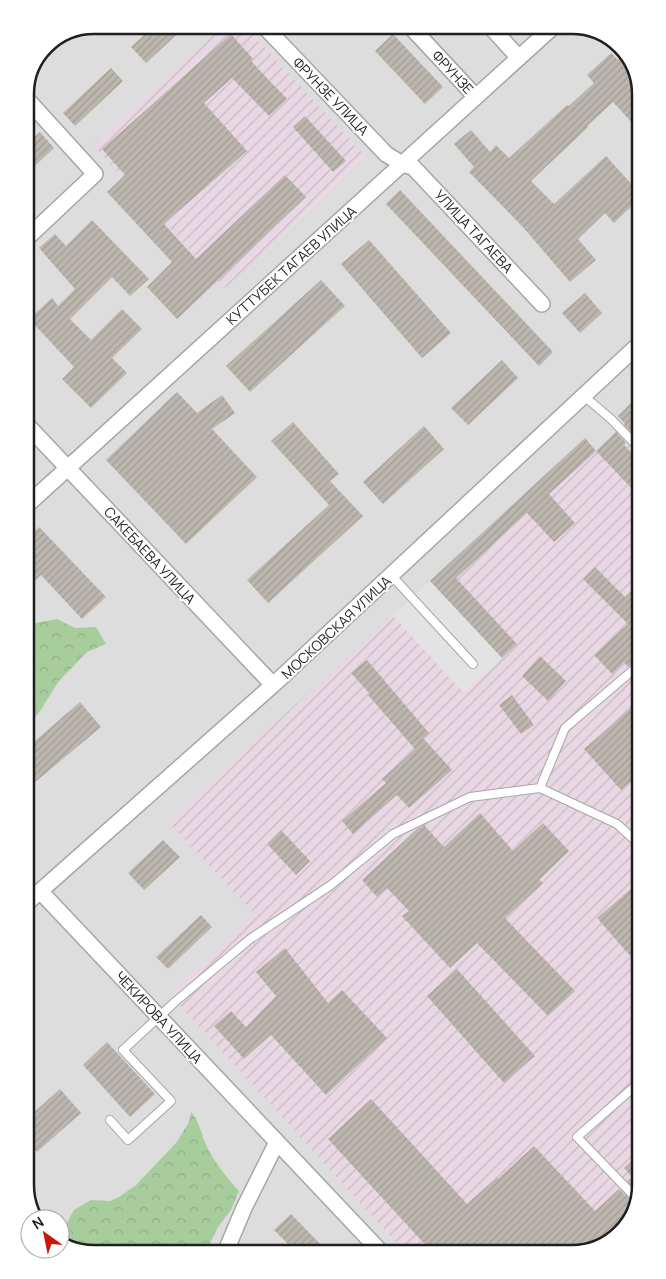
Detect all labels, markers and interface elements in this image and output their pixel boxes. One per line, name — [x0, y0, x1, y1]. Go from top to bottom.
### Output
street label: ФРУНЗЕ — [428, 46, 478, 98]
street label: ФРУНЗЕ УЛИЦА — [289, 53, 373, 139]
street label: УЛИЦА ТАГАЕВА — [430, 185, 518, 277]
street label: КУТТУБЕК ТАГАЕВ УЛИЦА — [222, 201, 360, 329]
street label: САКЕБАЕВА УЛИЦА — [100, 502, 200, 608]
street label: МОСКОВСКАЯ УЛИЦА — [277, 571, 395, 683]
street label: ЧЕКИРОВА УЛИЦА — [111, 967, 207, 1067]
north arrow — [20, 1209, 70, 1259]
text: N — [28, 1212, 47, 1233]

